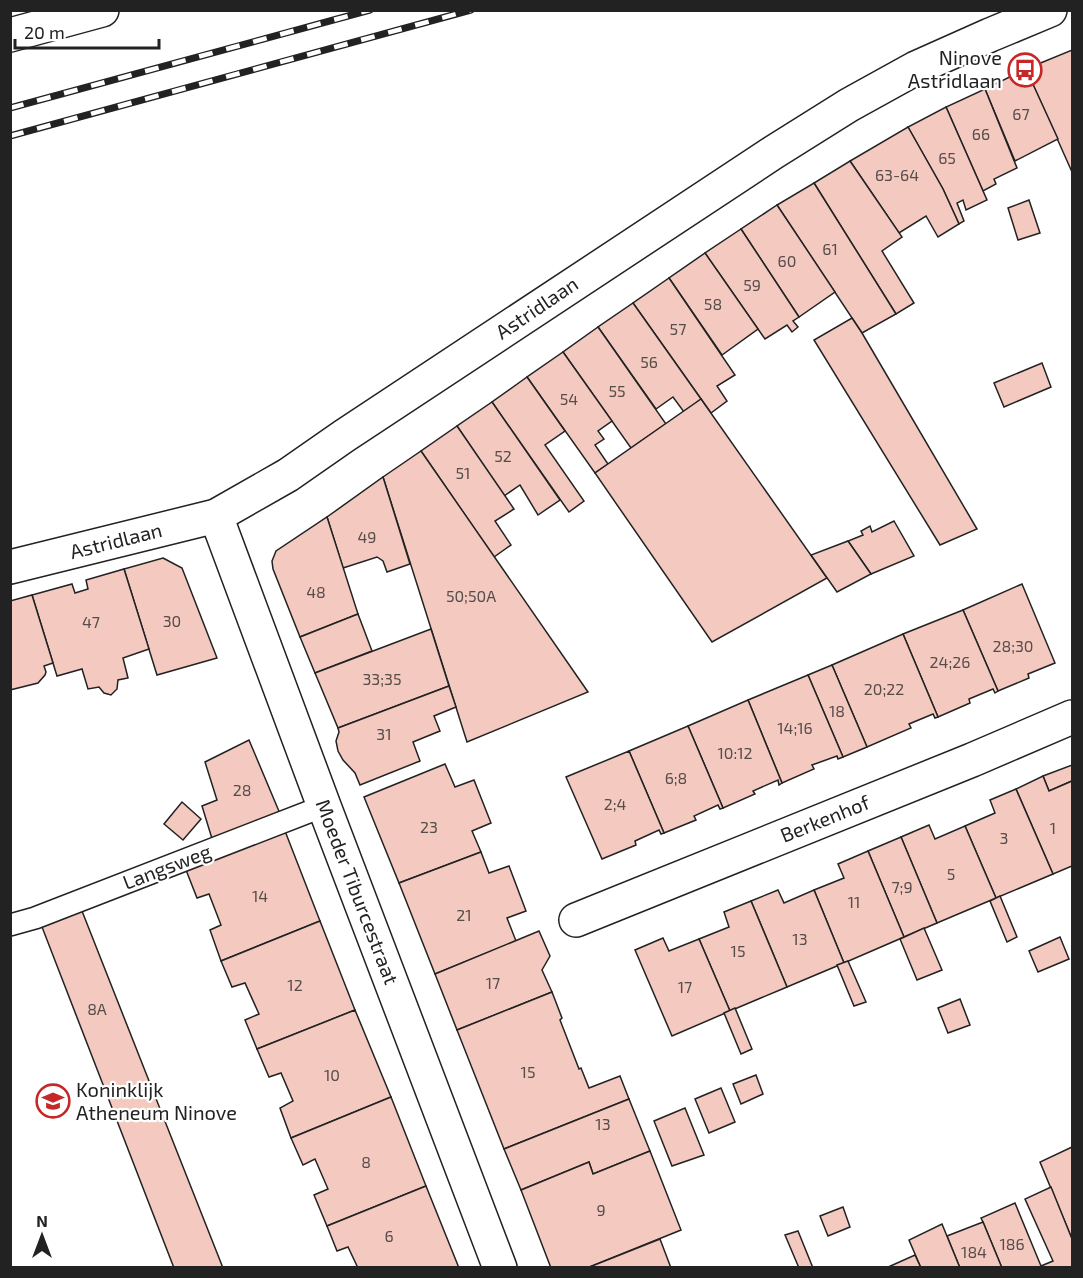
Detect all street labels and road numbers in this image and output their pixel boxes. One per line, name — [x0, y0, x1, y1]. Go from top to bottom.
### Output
street label: Astridlaan — [491, 271, 582, 343]
street label: Astridlaan — [67, 517, 164, 563]
street label: Berkenhof — [777, 789, 873, 847]
street label: Moeder Tiburcestraat — [312, 796, 404, 988]
street label: Langsweg — [119, 838, 214, 894]

